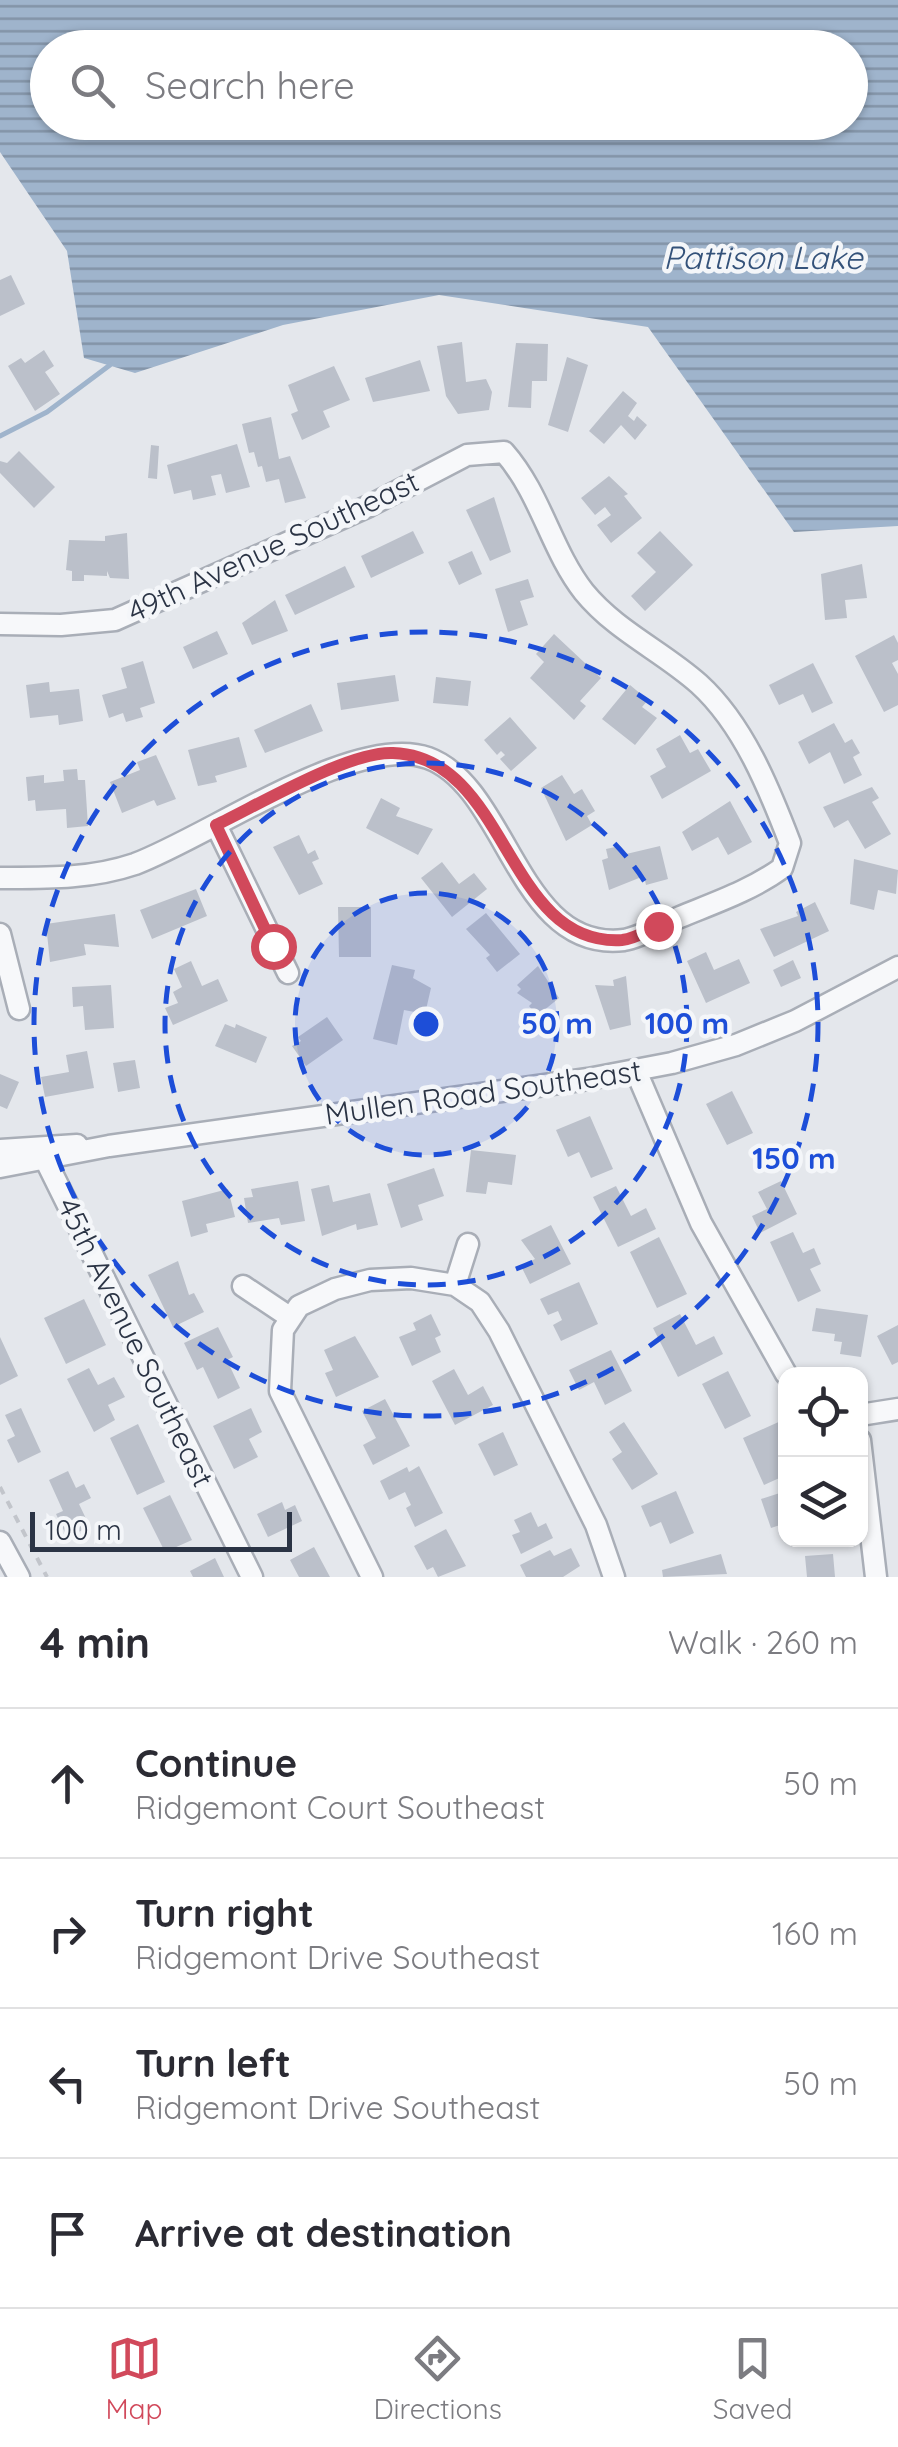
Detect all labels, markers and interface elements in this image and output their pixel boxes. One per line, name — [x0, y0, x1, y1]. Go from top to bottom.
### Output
search box — [30, 30, 868, 140]
icon: search — [65, 58, 120, 113]
text: Search here — [145, 61, 355, 109]
water label: Pattison Lake — [663, 237, 865, 277]
street label: 49th Avenue Southeast — [121, 462, 425, 630]
route end — [636, 904, 682, 950]
route start — [251, 924, 297, 970]
text: 50 m — [521, 1004, 593, 1042]
text: 100 m — [645, 1004, 729, 1042]
centre of rings — [408, 1006, 444, 1042]
street label: Mullen Road Southeast — [322, 1051, 644, 1133]
text: 150 m — [752, 1139, 836, 1177]
street label: 45th Avenue Southeast — [49, 1191, 223, 1493]
map controls — [778, 1367, 868, 1547]
button: locate — [778, 1367, 868, 1457]
button: layers — [778, 1457, 868, 1547]
scale bar — [30, 1507, 292, 1552]
text: 100 m — [45, 1512, 122, 1547]
text: 4 min — [40, 1616, 150, 1669]
text: Walk · 260 m — [668, 1622, 858, 1662]
text: Continue — [135, 1739, 297, 1787]
icon: ahead — [40, 1756, 95, 1811]
text: 50 m — [784, 1763, 858, 1803]
text: Ridgemont Court Southeast — [135, 1787, 545, 1827]
text: Turn right — [135, 1889, 314, 1937]
icon: right — [40, 1906, 95, 1961]
text: 160 m — [772, 1913, 858, 1953]
text: Ridgemont Drive Southeast — [135, 1937, 540, 1977]
text: Turn left — [135, 2039, 291, 2087]
icon: left — [40, 2056, 95, 2111]
text: 50 m — [784, 2063, 858, 2103]
text: Ridgemont Drive Southeast — [135, 2087, 540, 2127]
icon: arrive — [40, 2206, 95, 2261]
text: Arrive at destination — [135, 2209, 512, 2257]
tab: Map — [105, 2331, 163, 2426]
tab: Directions — [373, 2331, 502, 2426]
tab: Saved — [713, 2331, 793, 2426]

